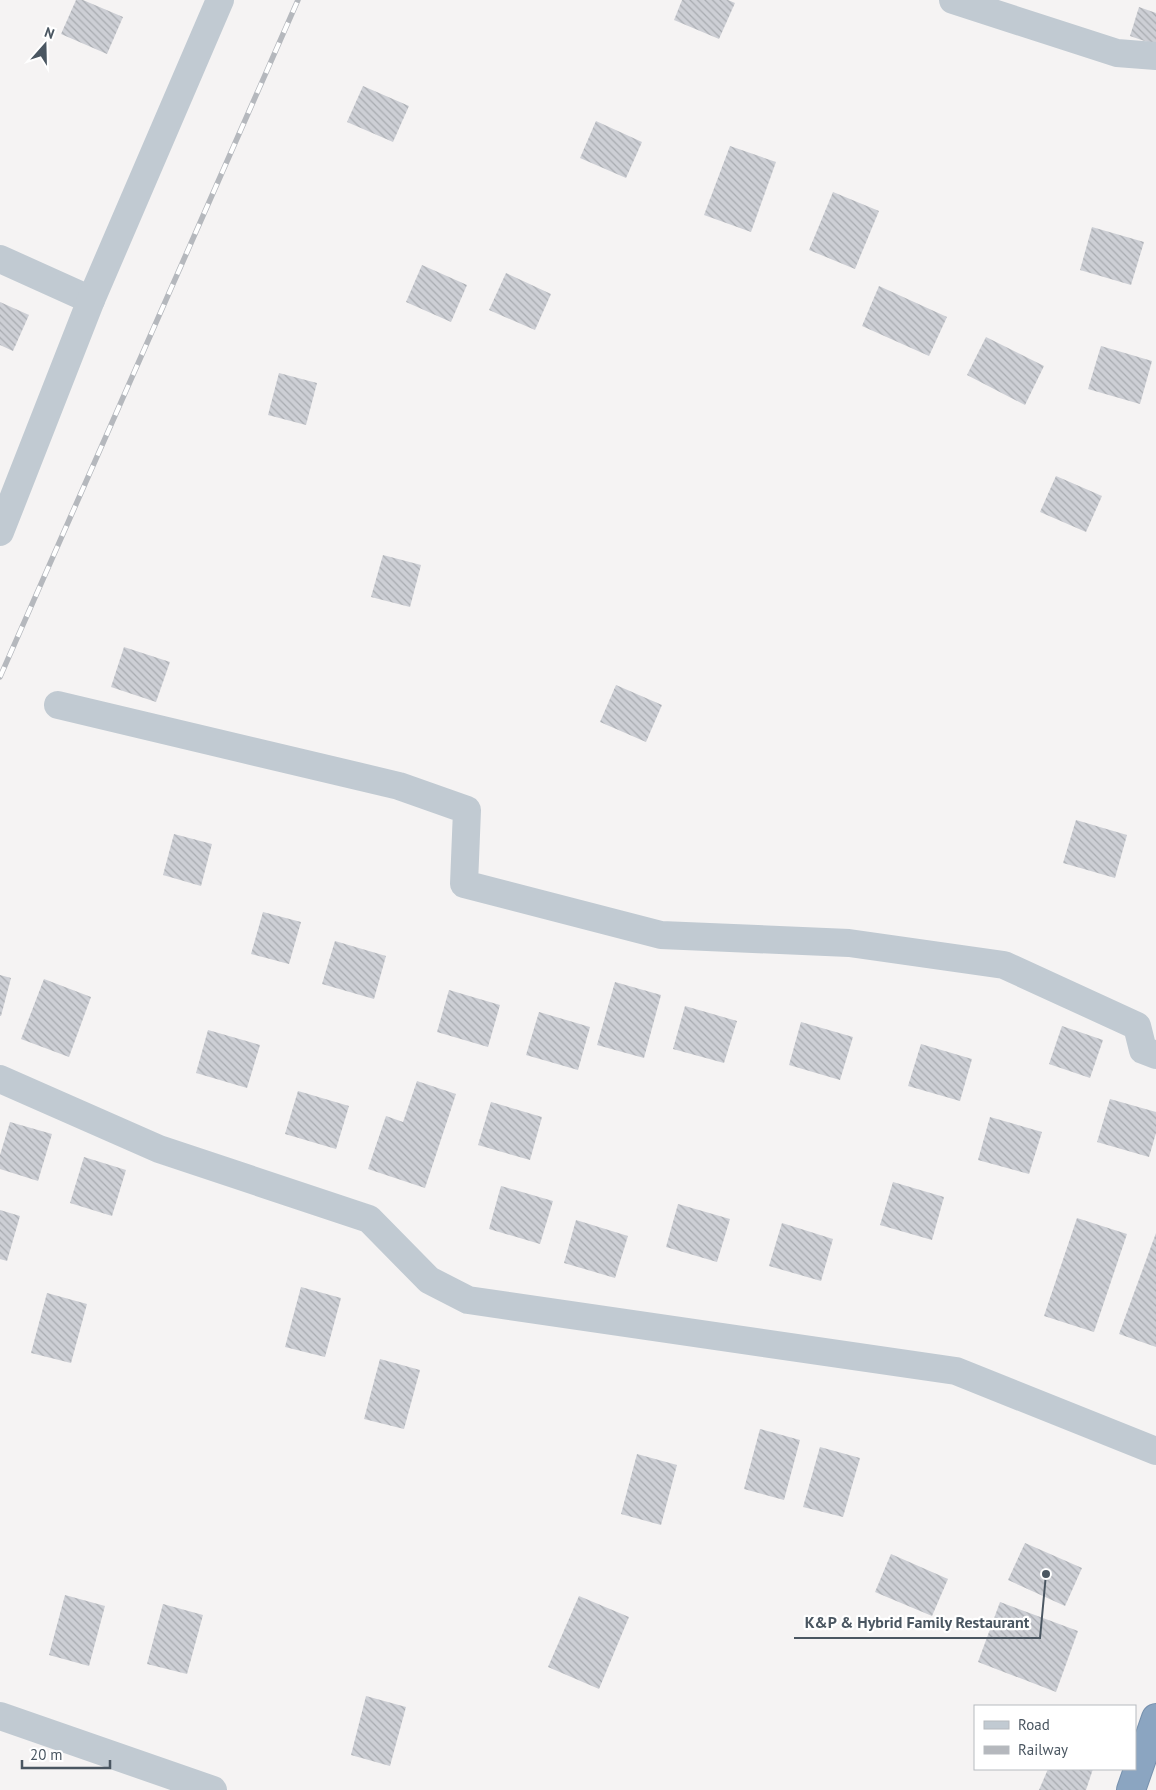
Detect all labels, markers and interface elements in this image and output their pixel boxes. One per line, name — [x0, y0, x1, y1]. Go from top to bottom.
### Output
north arrow — [20, 20, 70, 70]
text: N — [42, 23, 57, 43]
callout: K&P & Hybrid Family Restaurant — [794, 1607, 1040, 1638]
text: K&P & Hybrid Family Restaurant — [805, 1612, 1030, 1632]
legend — [974, 1705, 1136, 1770]
text: Road — [1018, 1715, 1050, 1734]
scale bar — [22, 1738, 110, 1770]
text: Railway — [1018, 1740, 1068, 1759]
text: 20 m — [30, 1745, 63, 1764]

